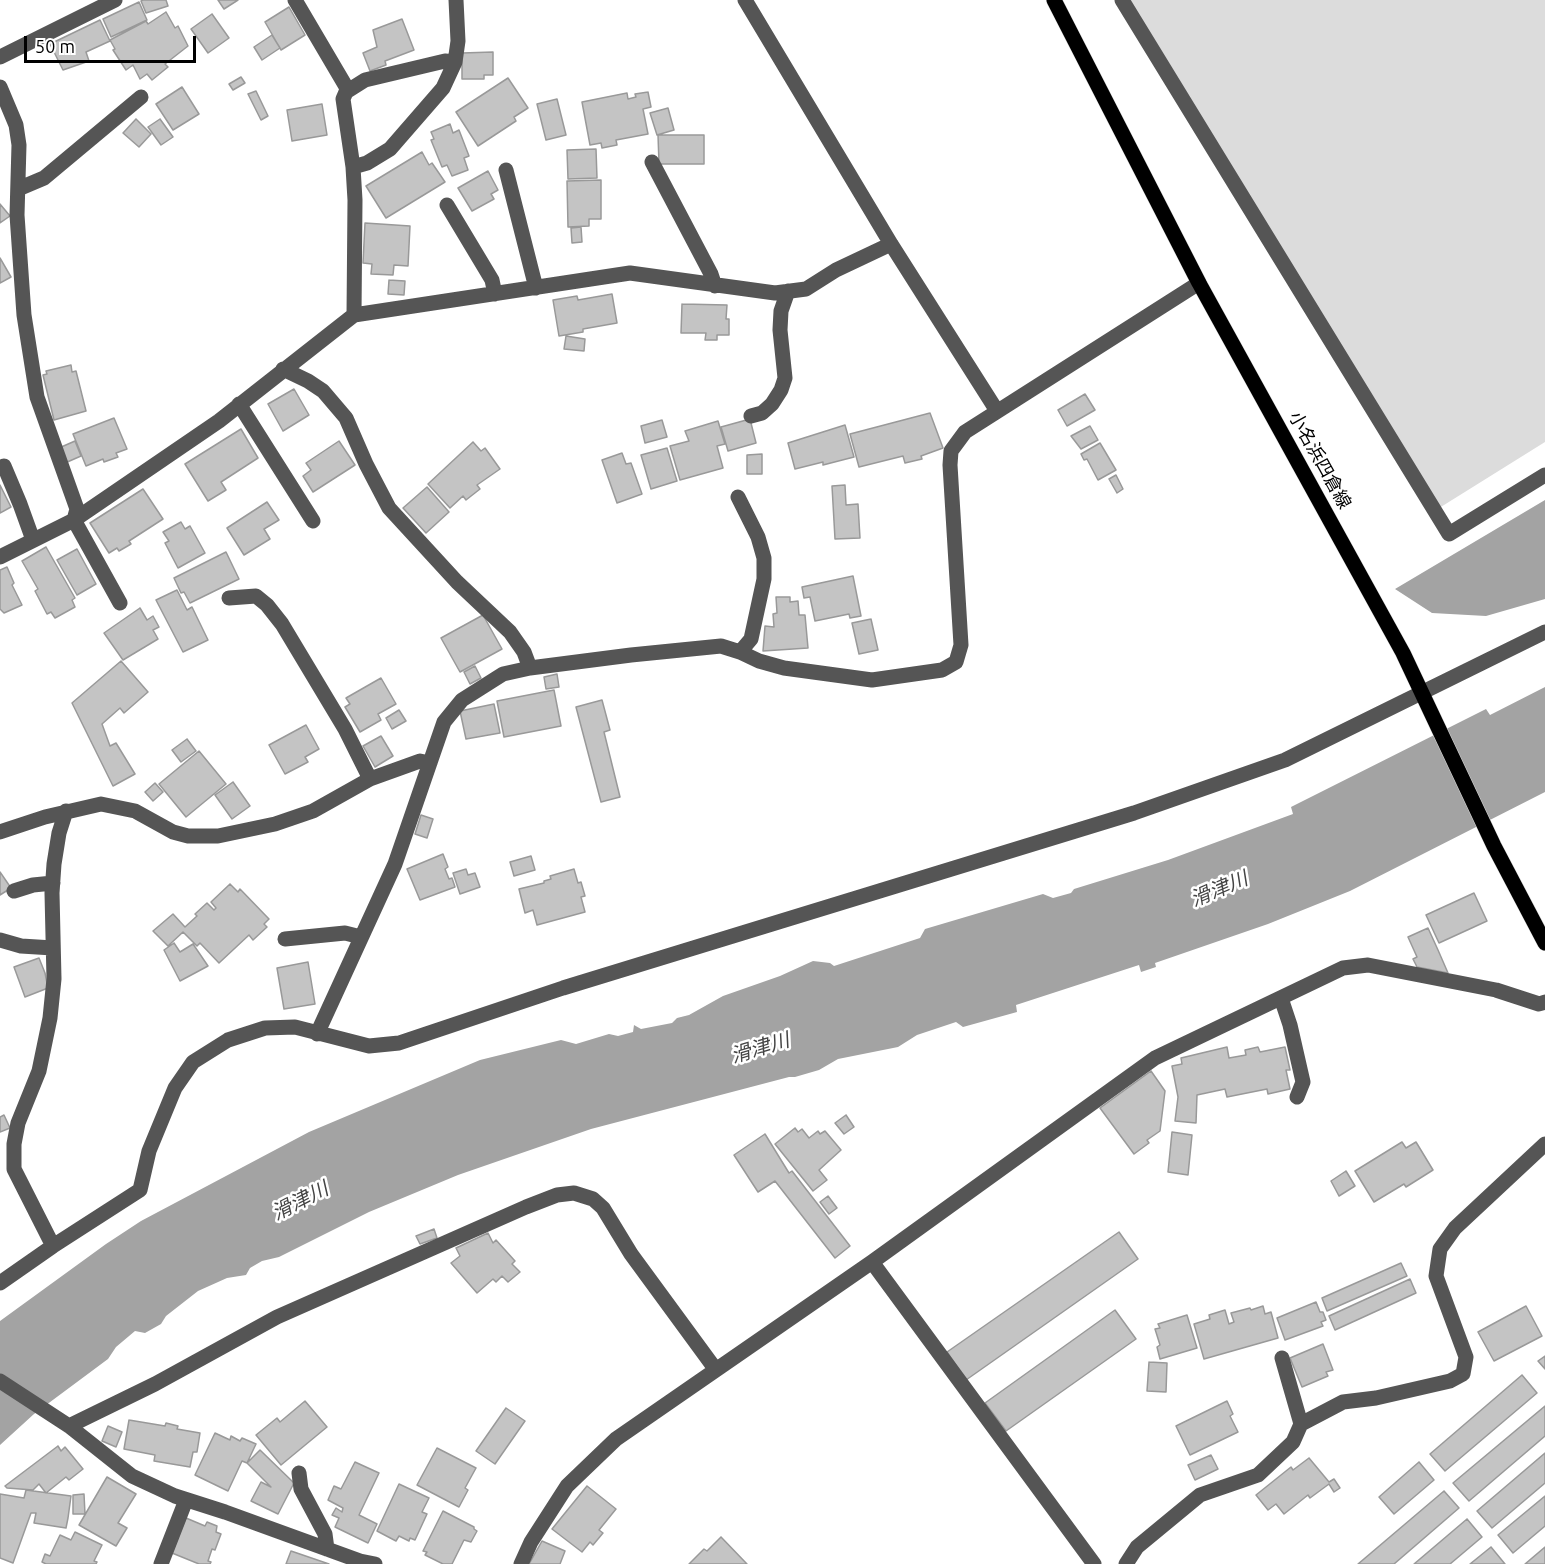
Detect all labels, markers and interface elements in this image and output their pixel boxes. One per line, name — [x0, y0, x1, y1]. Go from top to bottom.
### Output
scale bar — [27, 24, 200, 62]
text: 50 m — [35, 36, 75, 56]
street label: 小名浜四倉線 — [1284, 408, 1356, 512]
water label: 滑津川 — [1187, 866, 1251, 912]
water label: 滑津川 — [728, 1028, 792, 1068]
water label: 滑津川 — [268, 1177, 332, 1225]

